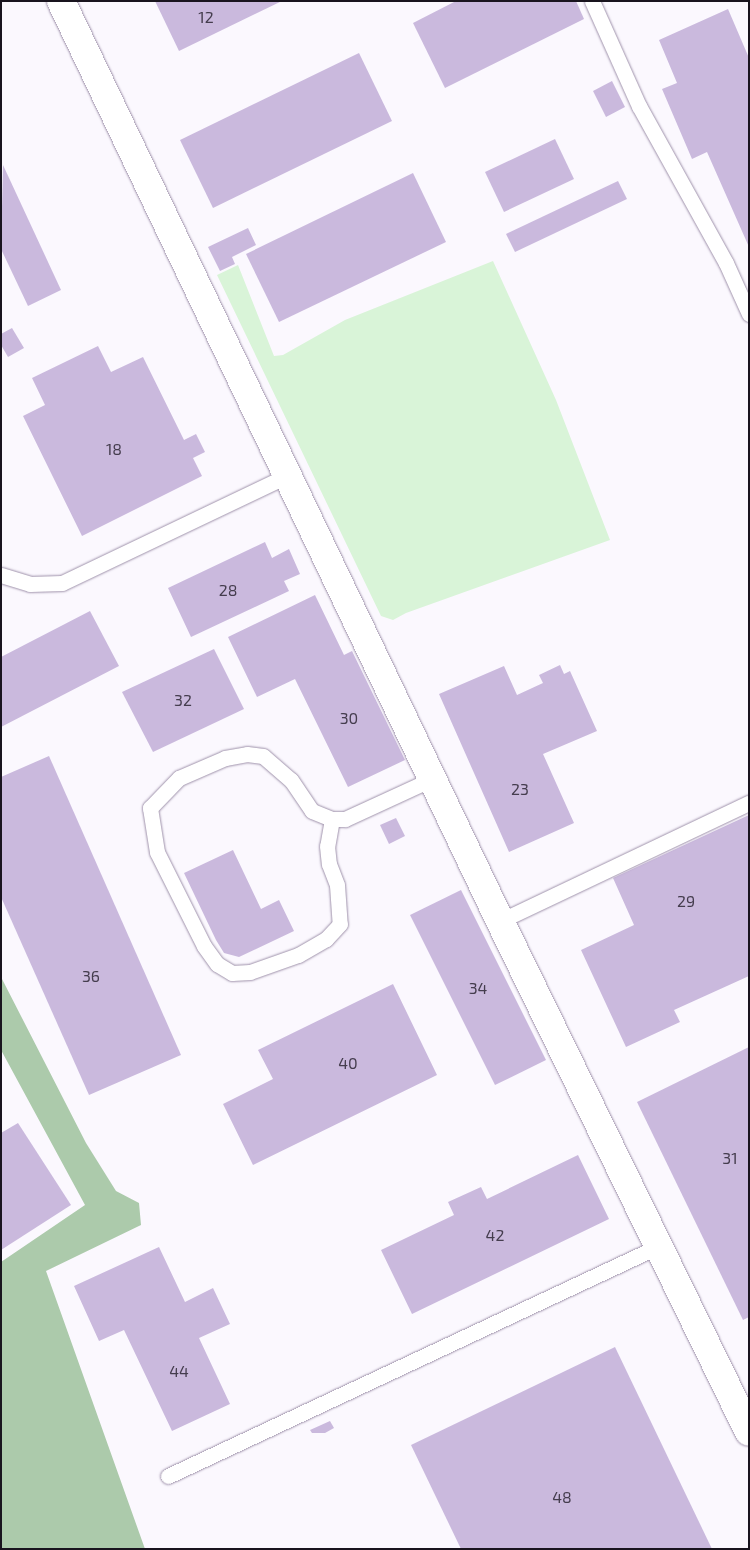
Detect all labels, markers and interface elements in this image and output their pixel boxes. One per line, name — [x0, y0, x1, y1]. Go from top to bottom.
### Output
house number: 12 — [198, 7, 214, 27]
house number: 18 — [106, 439, 122, 459]
house number: 28 — [219, 580, 237, 600]
house number: 32 — [174, 690, 192, 710]
house number: 30 — [340, 708, 358, 728]
house number: 23 — [511, 779, 529, 799]
house number: 29 — [677, 891, 695, 911]
house number: 36 — [82, 966, 100, 986]
house number: 34 — [469, 978, 487, 998]
house number: 40 — [338, 1053, 358, 1073]
house number: 31 — [722, 1148, 738, 1168]
house number: 42 — [486, 1225, 504, 1245]
house number: 44 — [169, 1361, 189, 1381]
house number: 48 — [552, 1487, 572, 1507]

